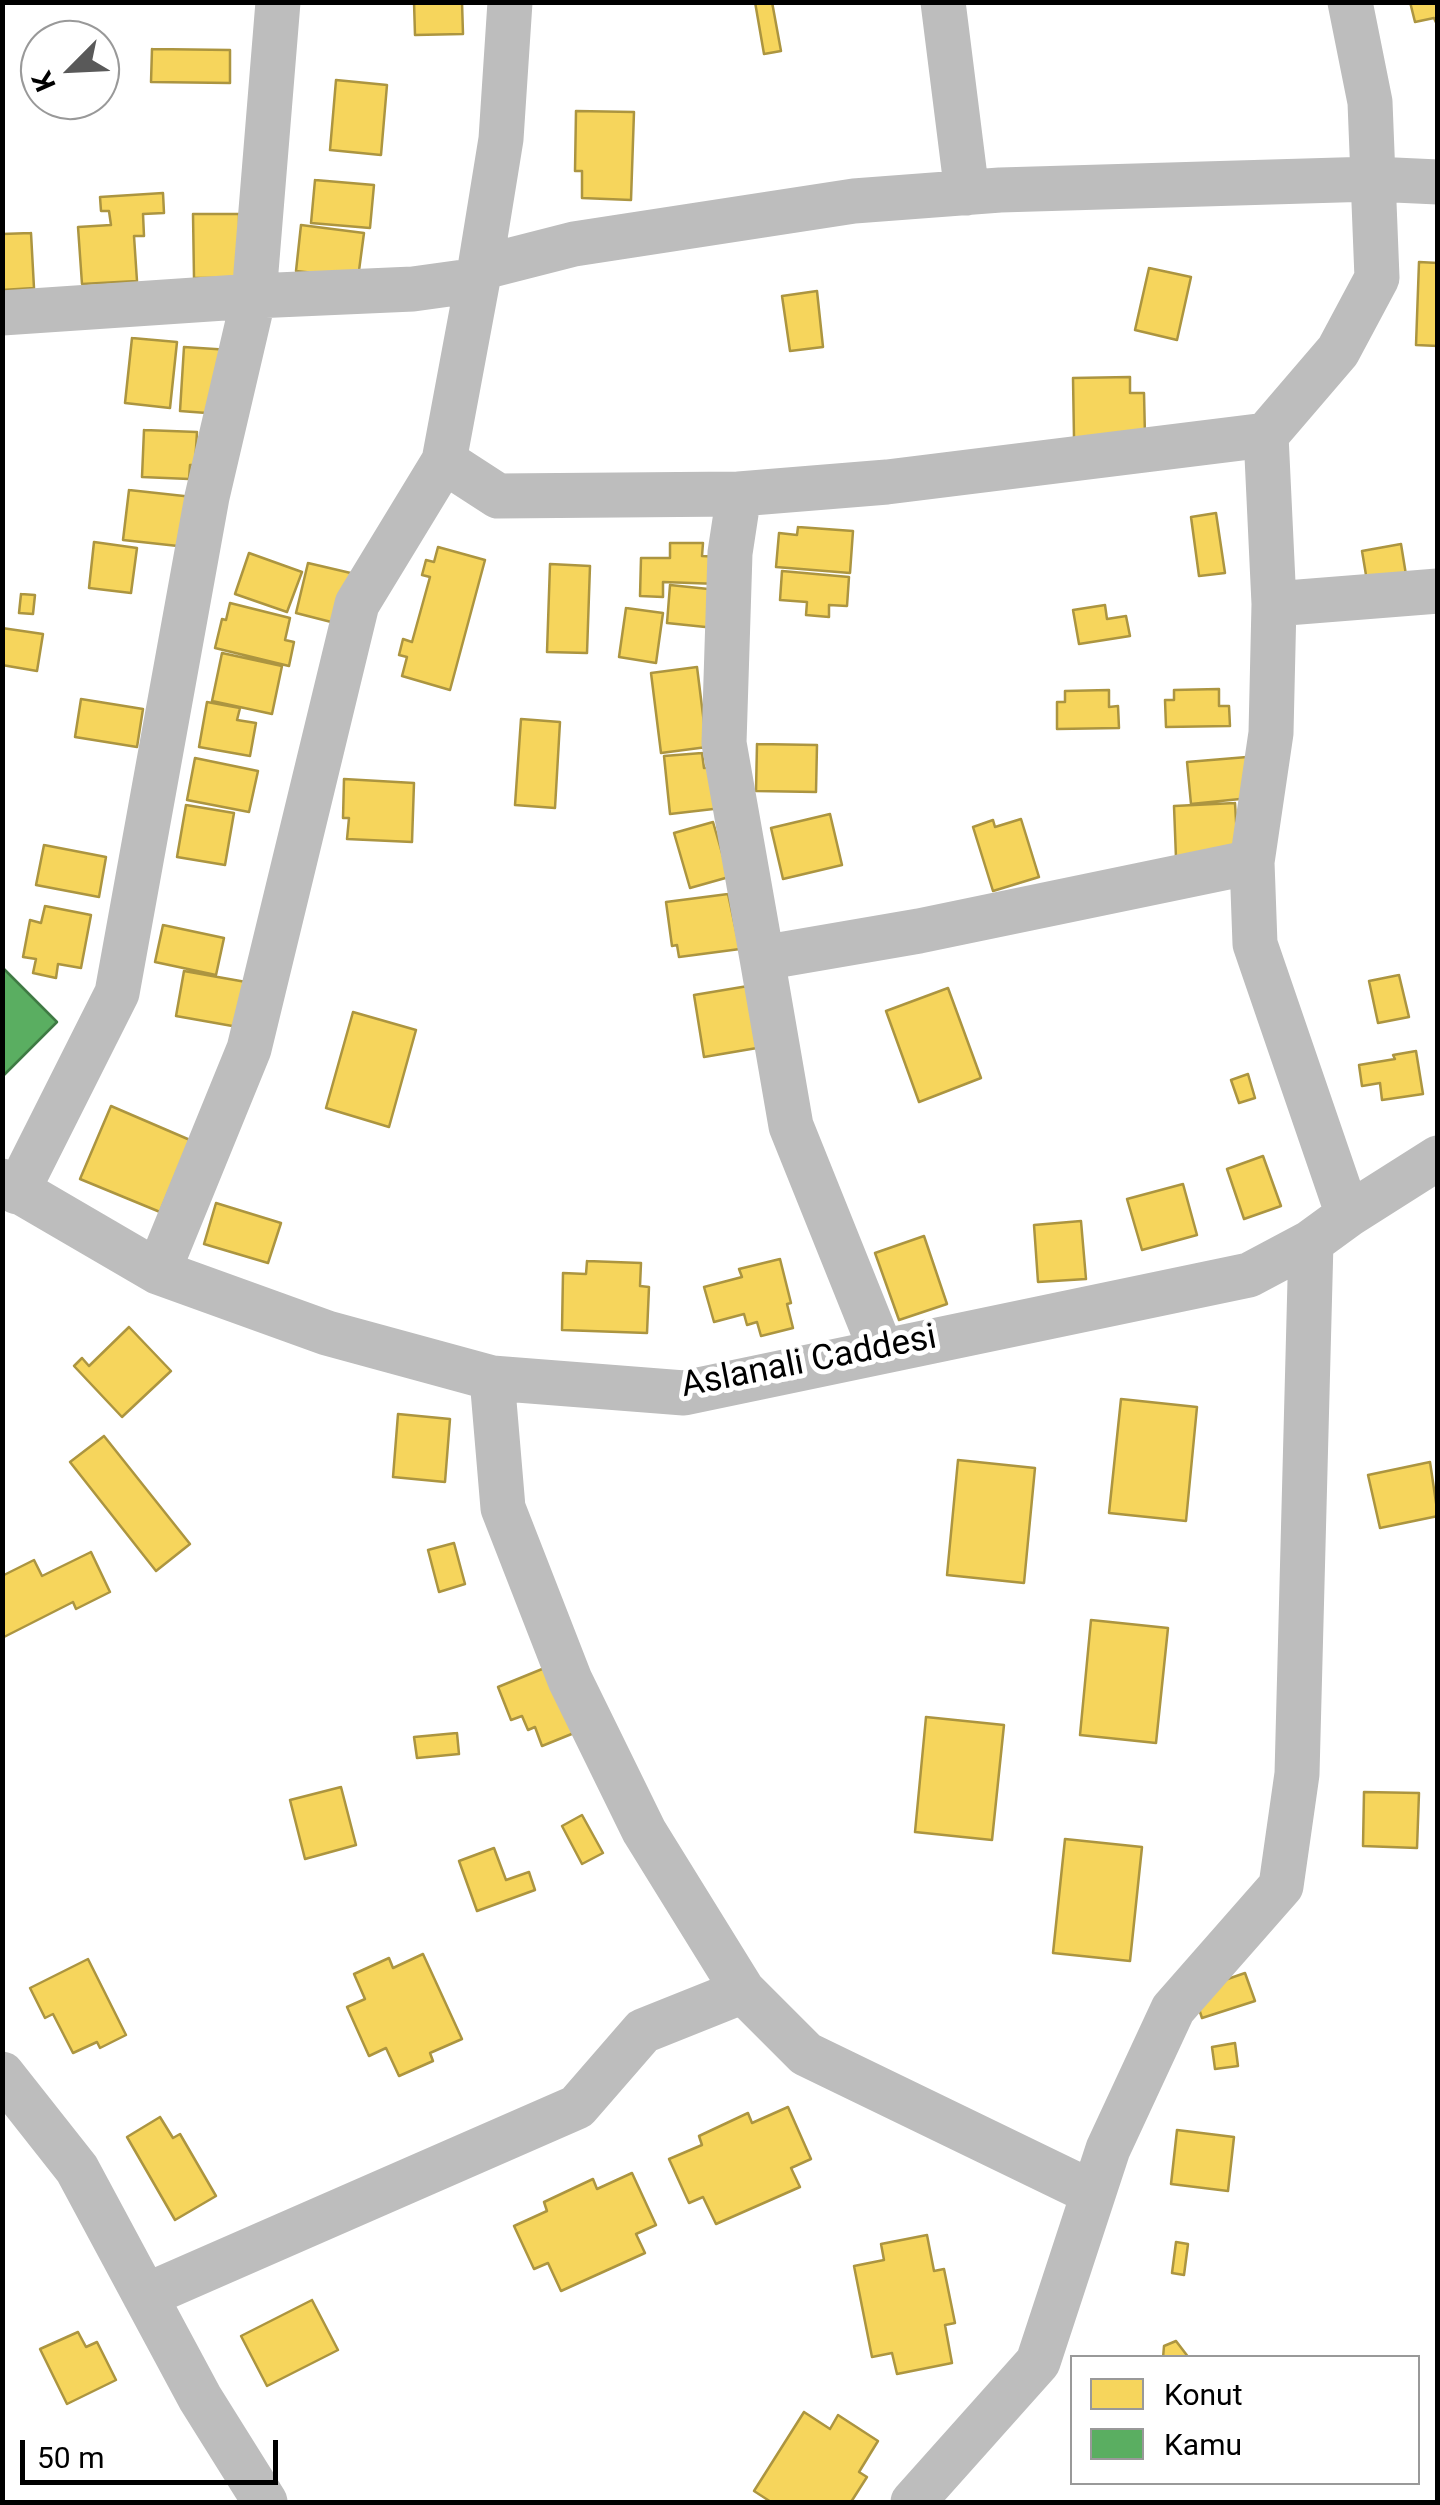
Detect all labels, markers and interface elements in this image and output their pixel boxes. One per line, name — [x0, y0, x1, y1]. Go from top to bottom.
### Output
north arrow — [20, 20, 120, 120]
text: K — [25, 67, 63, 96]
street label: Aslanali Caddesi — [678, 1318, 940, 1408]
legend — [1070, 2355, 1420, 2485]
text: Konut — [1164, 2377, 1242, 2412]
scale bar — [25, 2420, 282, 2482]
text: Kamu — [1164, 2427, 1242, 2462]
text: 50 m — [37, 2440, 104, 2475]

